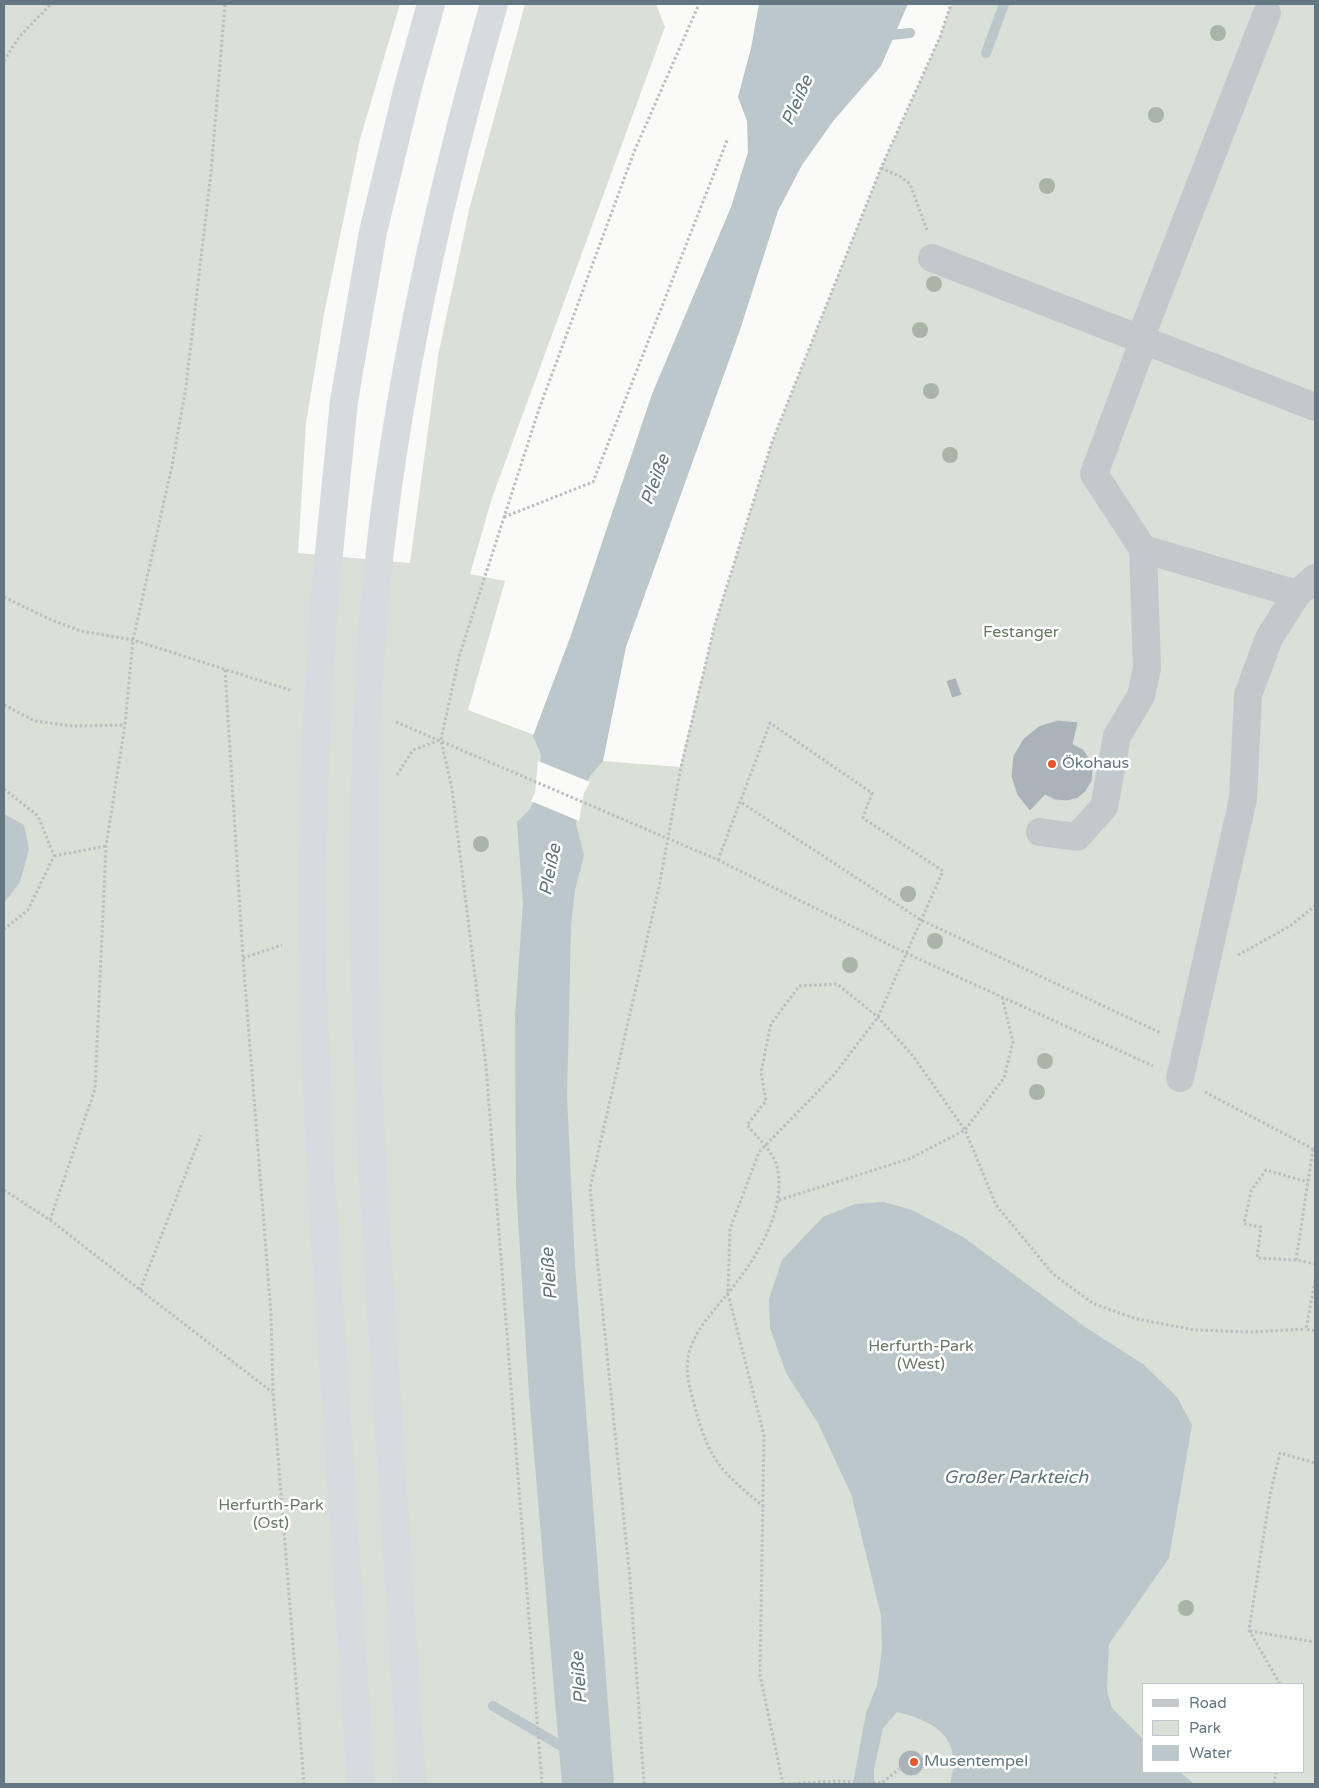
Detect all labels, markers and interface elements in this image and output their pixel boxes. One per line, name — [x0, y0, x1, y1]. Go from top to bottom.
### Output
water label: Pleiße — [778, 73, 818, 129]
water label: Pleiße — [637, 452, 675, 508]
park label: Festanger — [983, 623, 1059, 643]
place label: Ökohaus — [1062, 754, 1129, 774]
marker: Ökohaus — [1046, 758, 1058, 770]
water label: Pleiße — [535, 842, 567, 898]
water label: Pleiße — [537, 1247, 563, 1301]
park label: Herfurth-Park (West) — [868, 1337, 974, 1375]
water label: Großer Parkteich — [944, 1467, 1088, 1489]
park label: Herfurth-Park (Ost) — [218, 1496, 324, 1534]
water label: Pleiße — [567, 1651, 593, 1705]
legend — [1142, 1683, 1304, 1773]
text: Road — [1189, 1694, 1227, 1712]
text: Park — [1189, 1719, 1221, 1737]
text: Water — [1189, 1744, 1232, 1762]
place label: Musentempel — [924, 1752, 1028, 1772]
marker: Musentempel — [908, 1756, 920, 1768]

